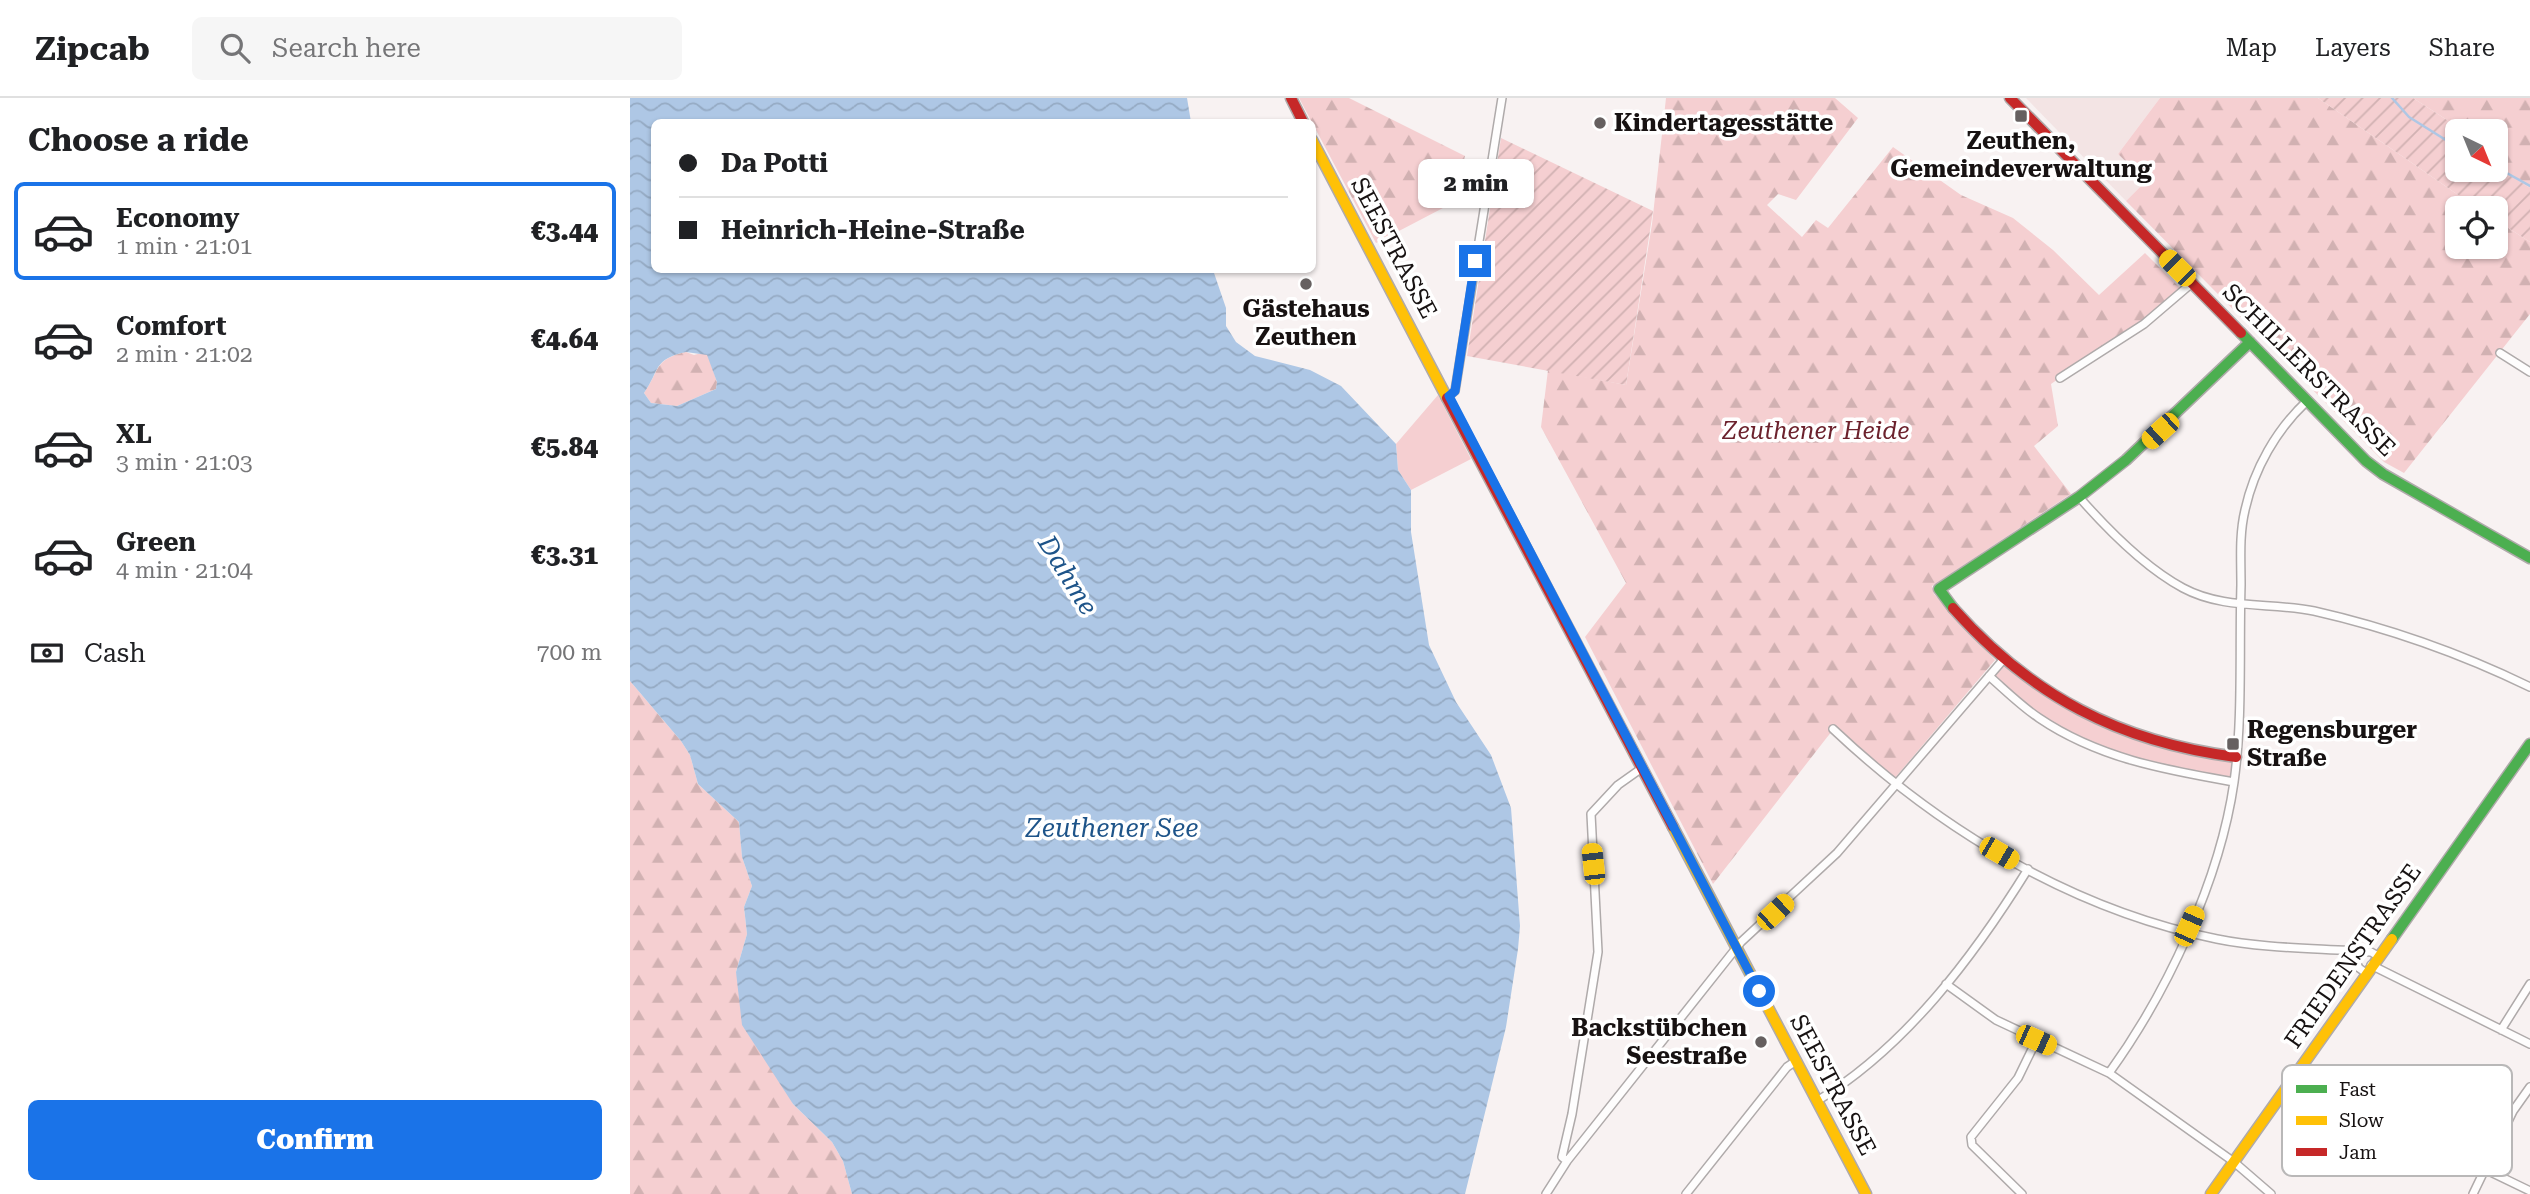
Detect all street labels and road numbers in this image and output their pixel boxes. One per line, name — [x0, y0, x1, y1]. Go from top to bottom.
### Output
street label: SEESTRASSE — [1345, 173, 1443, 323]
street label: SCHILLERSTRASSE — [2217, 278, 2401, 462]
street label: FRIEDENSTRASSE — [2279, 859, 2427, 1053]
street label: SEESTRASSE — [1784, 1010, 1882, 1160]

